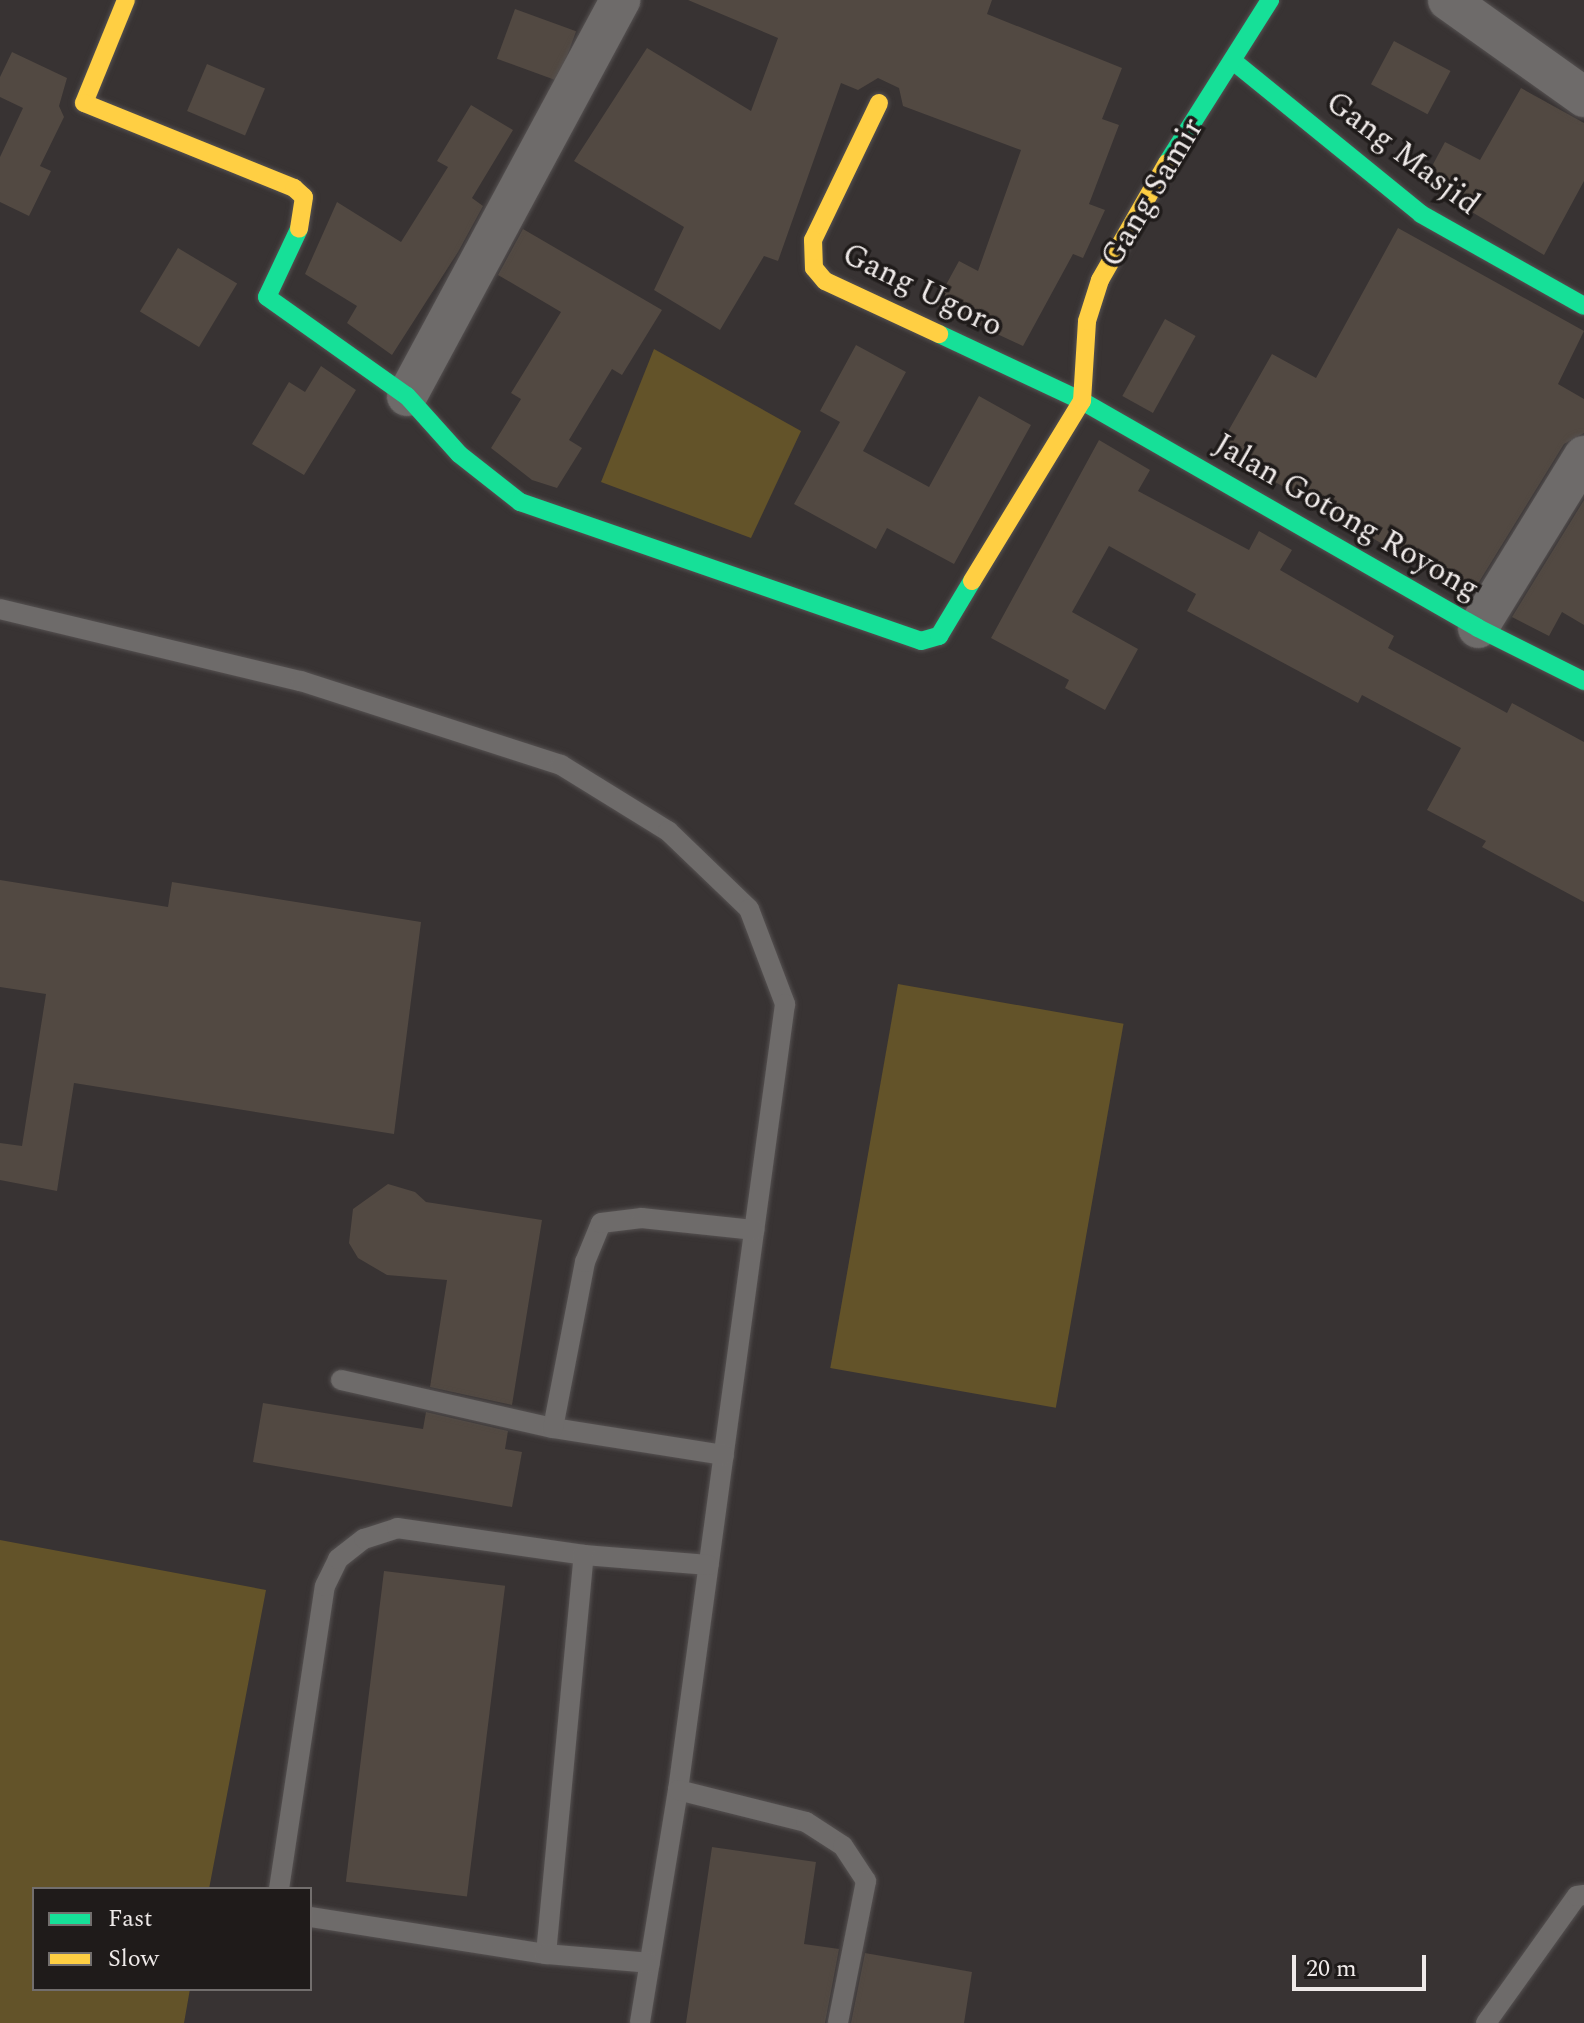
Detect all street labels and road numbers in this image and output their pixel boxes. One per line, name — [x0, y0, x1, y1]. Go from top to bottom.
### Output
street label: Gang Masjid — [1318, 84, 1486, 224]
street label: Gang Samir — [1093, 111, 1213, 275]
street label: Gang Ugoro — [836, 236, 1008, 346]
street label: Jalan Gotong Royong — [1206, 426, 1486, 610]

